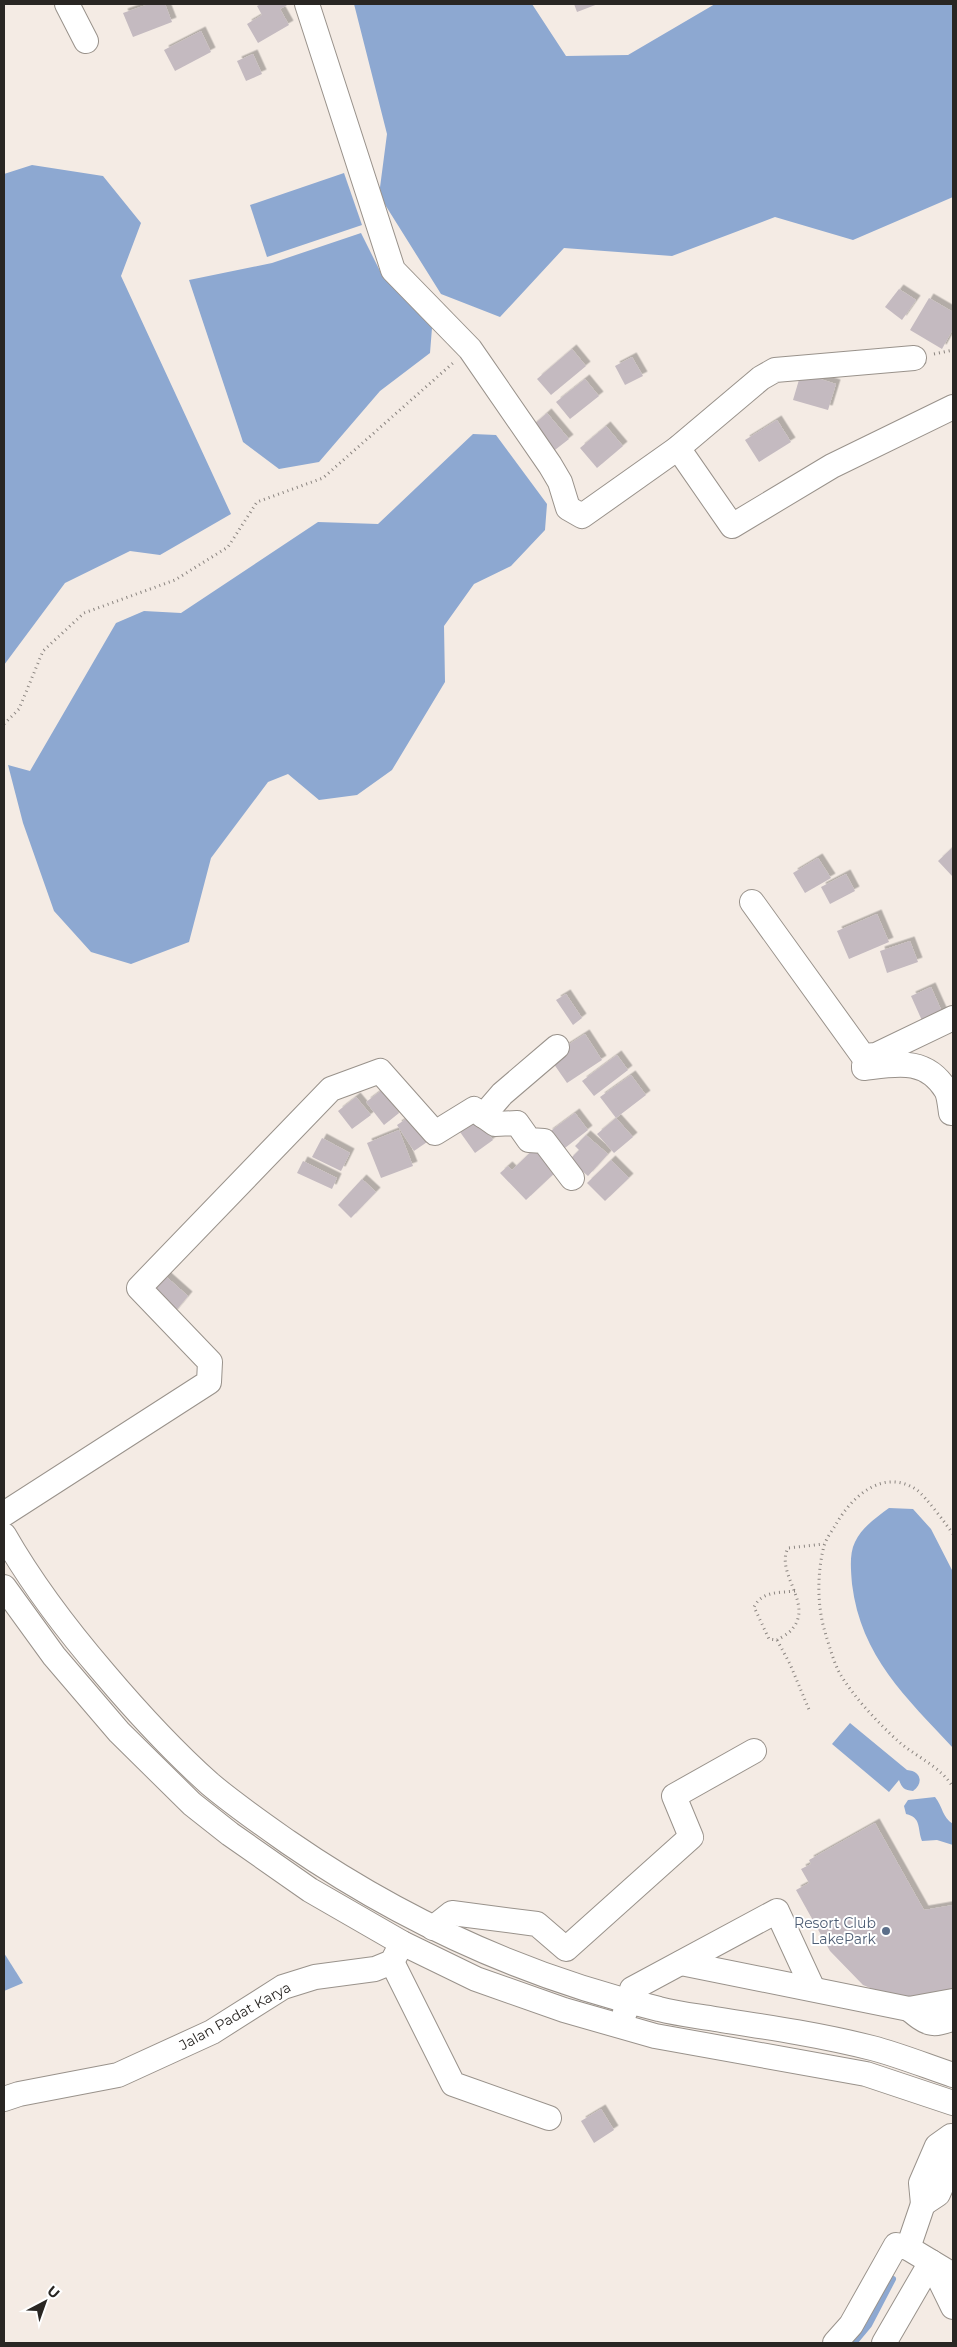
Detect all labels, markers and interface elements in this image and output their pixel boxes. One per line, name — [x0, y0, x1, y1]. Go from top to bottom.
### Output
place label: Resort Club LakePark — [794, 1914, 877, 1948]
marker: Resort Club LakePark — [880, 1925, 892, 1937]
street label: Jalan Padat Karya — [175, 1978, 294, 2055]
north arrow — [20, 2277, 70, 2327]
text: U — [43, 2282, 64, 2303]

